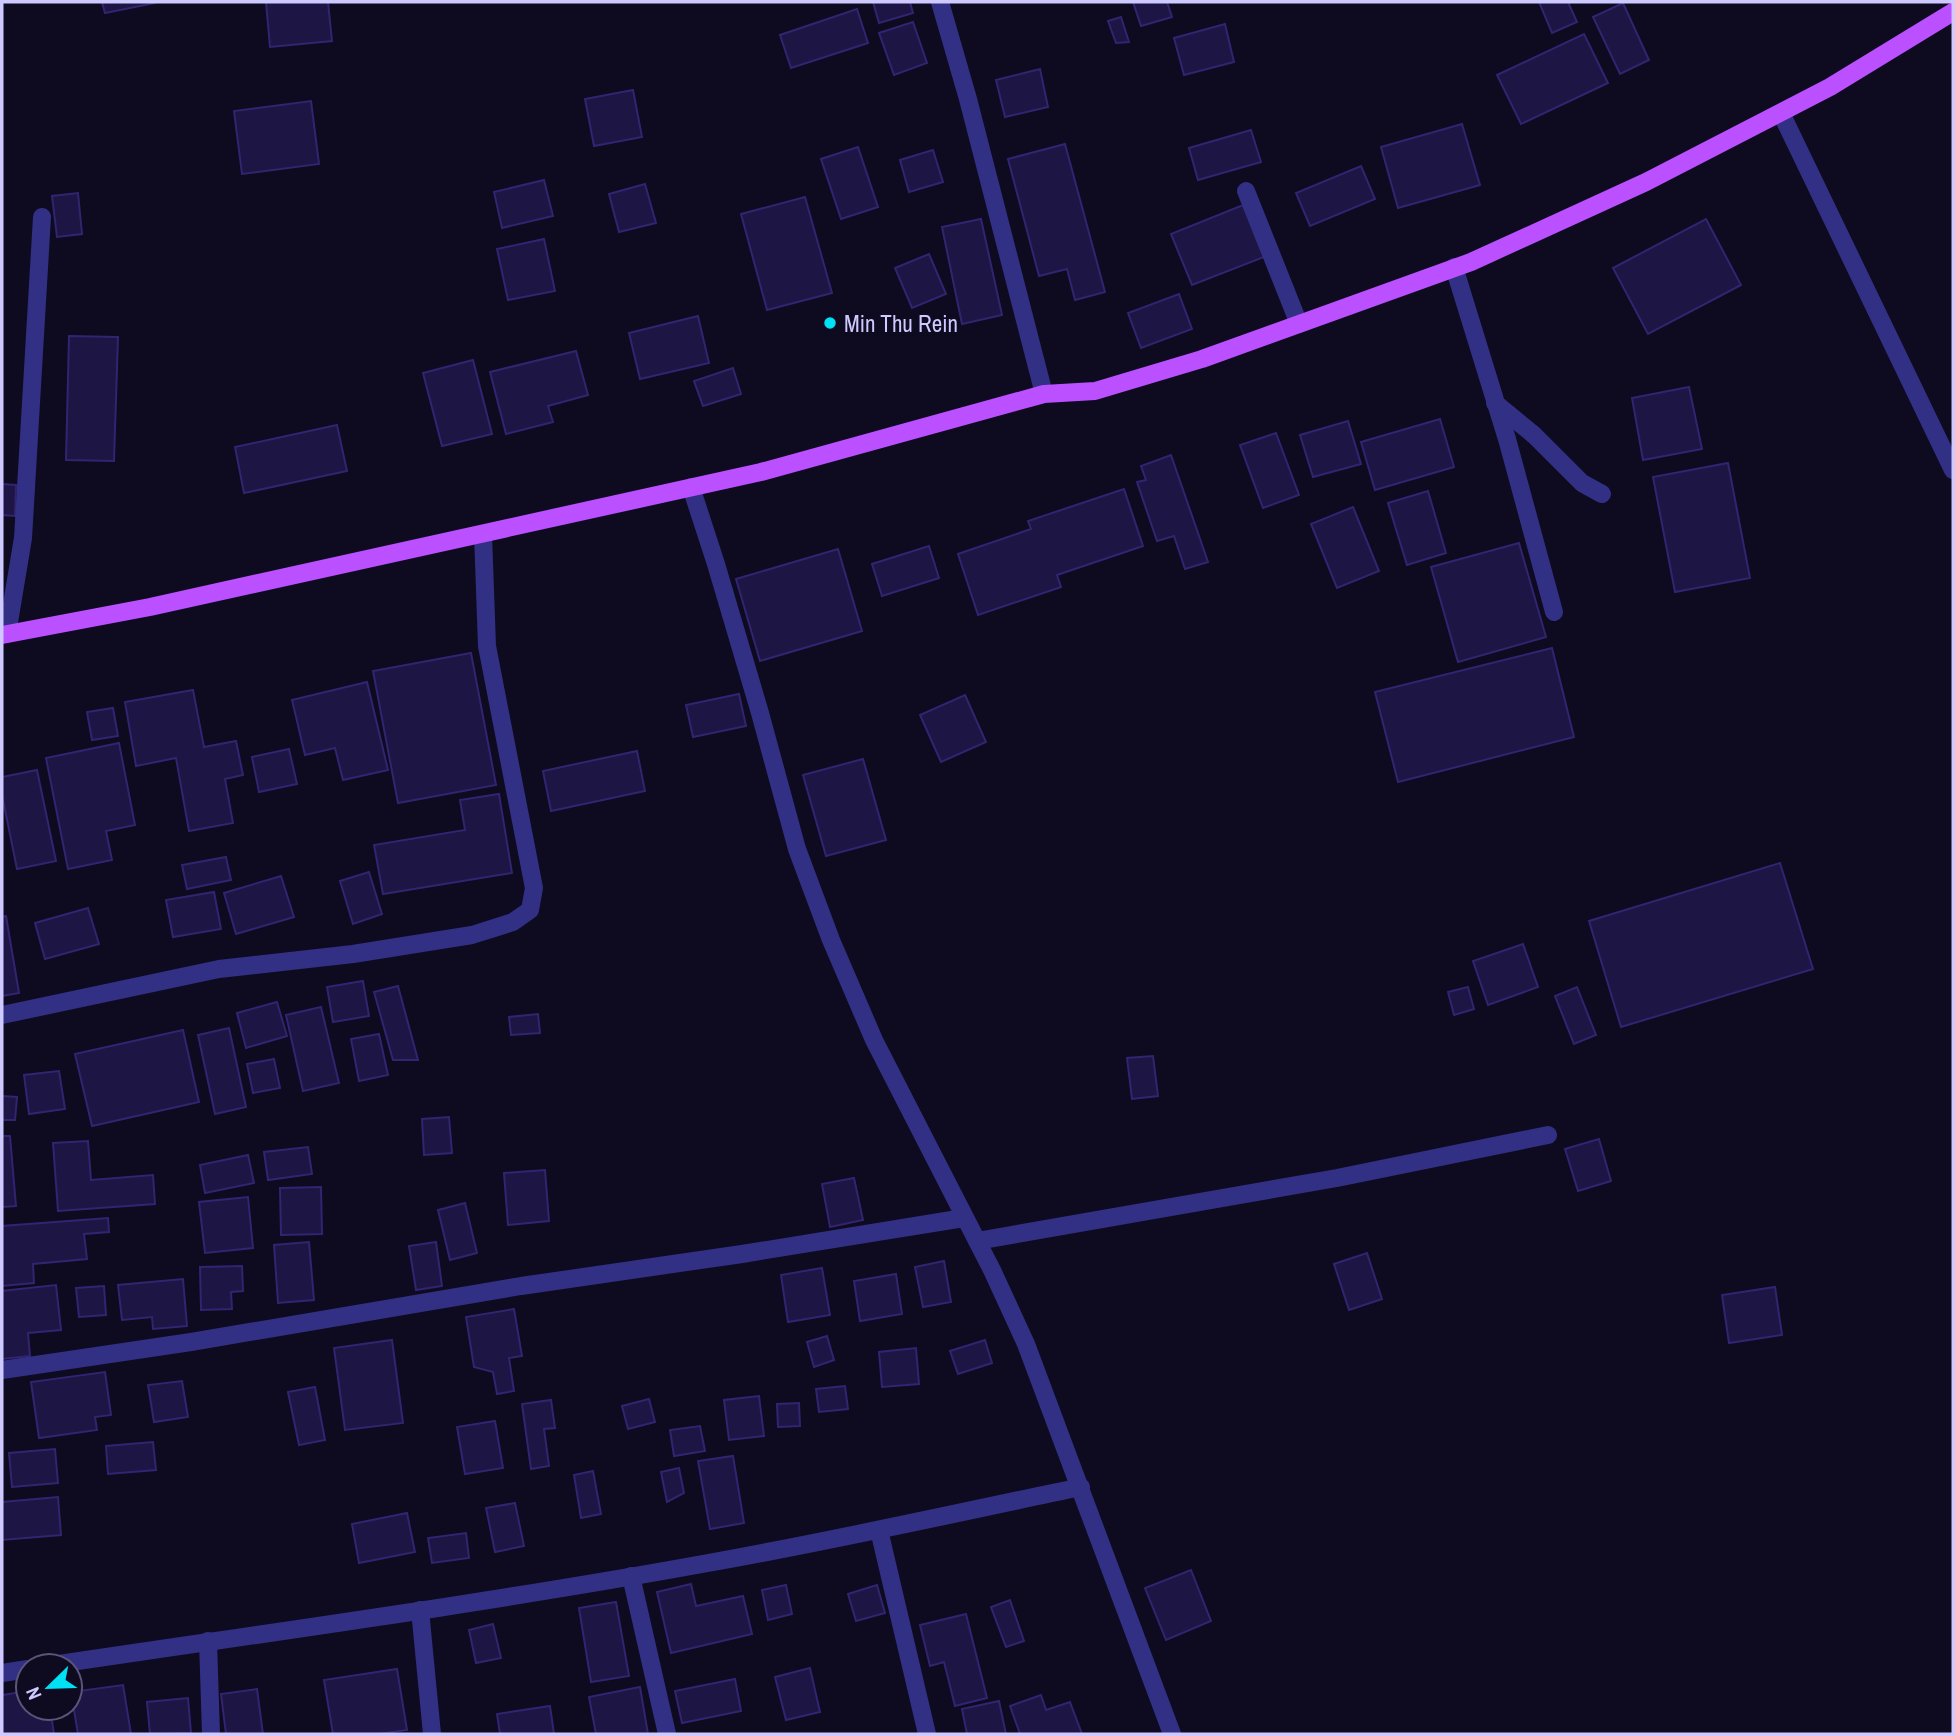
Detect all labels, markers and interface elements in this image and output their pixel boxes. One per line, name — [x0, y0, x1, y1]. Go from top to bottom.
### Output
place label: Min Thu Rein — [844, 308, 958, 339]
marker: Min Thu Rein — [822, 315, 838, 331]
north arrow — [14, 1652, 84, 1722]
text: N — [19, 1683, 48, 1704]

